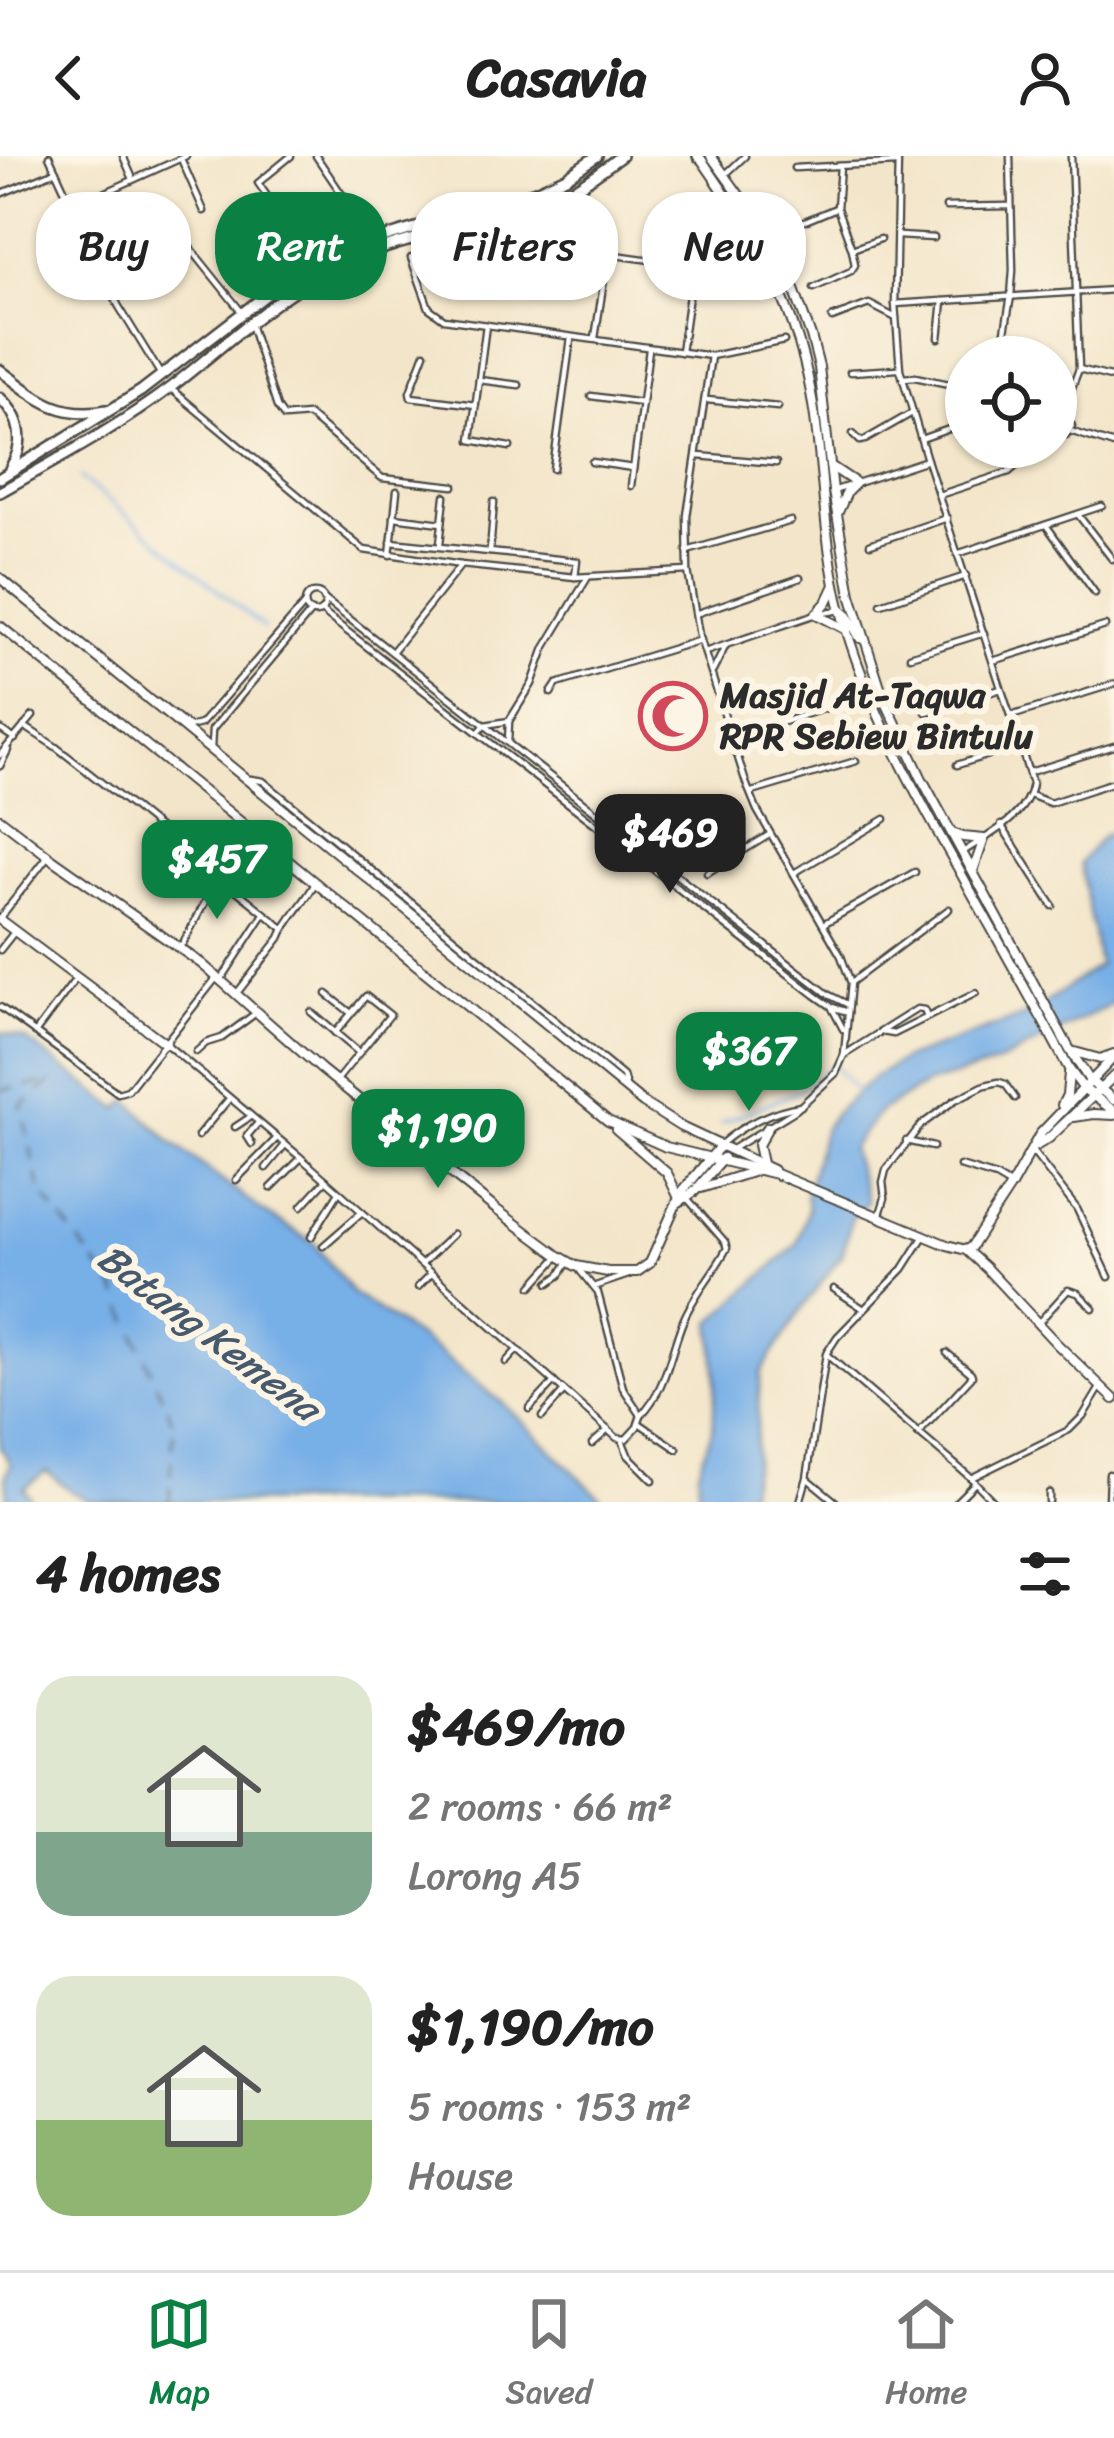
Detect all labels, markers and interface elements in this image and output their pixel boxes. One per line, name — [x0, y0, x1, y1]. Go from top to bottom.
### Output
text: Casavia — [467, 30, 647, 126]
icon: back — [36, 45, 102, 111]
icon: person — [1012, 45, 1078, 111]
chip: Buy — [36, 192, 191, 300]
chip: Rent — [215, 192, 387, 300]
chip: Filters — [411, 192, 618, 300]
chip: New — [642, 192, 806, 300]
map controls — [945, 336, 1077, 468]
button: locate — [945, 336, 1077, 468]
place label: Masjid At-Taqwa RPR Sebiew Bintulu — [719, 663, 1034, 768]
mosque icon: Masjid At-Taqwa RPR Sebiew Bintulu — [638, 681, 708, 751]
pin: $469 — [599, 794, 741, 896]
text: $469 — [622, 798, 718, 867]
pin: $457 — [146, 820, 288, 922]
text: $457 — [169, 824, 265, 893]
pin: $367 — [678, 1012, 820, 1114]
text: $367 — [703, 1016, 795, 1085]
pin: $1,190 — [340, 1089, 536, 1191]
text: $1,190 — [379, 1093, 497, 1162]
water label: Batang Kemena — [83, 1225, 339, 1442]
text: 4 homes — [36, 1529, 220, 1619]
icon: filters — [1012, 1541, 1078, 1607]
text: $469/mo — [408, 1682, 625, 1772]
icon: home — [132, 1724, 276, 1868]
text: 2 rooms · 66 m² — [408, 1772, 673, 1841]
text: Lorong A5 — [408, 1841, 582, 1910]
text: $1,190/mo — [408, 1982, 654, 2072]
icon: home — [132, 2024, 276, 2168]
text: 5 rooms · 153 m² — [408, 2072, 692, 2141]
text: House — [408, 2141, 513, 2210]
tab: Map — [146, 2291, 212, 2421]
tab: Saved — [505, 2291, 592, 2421]
tab: Home — [885, 2291, 968, 2421]

